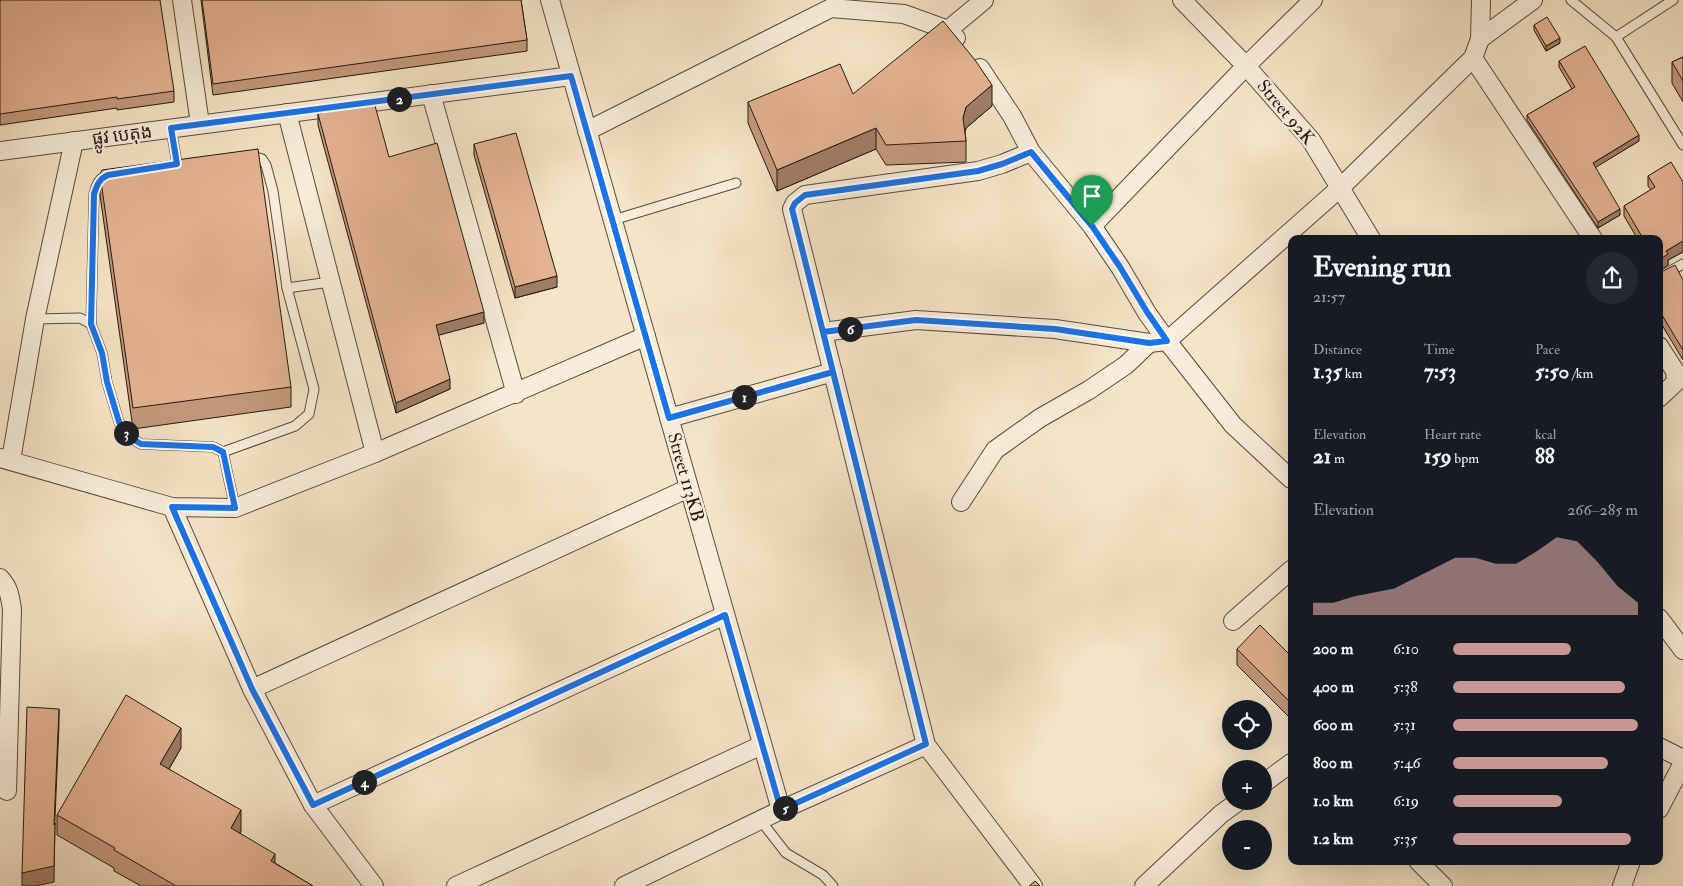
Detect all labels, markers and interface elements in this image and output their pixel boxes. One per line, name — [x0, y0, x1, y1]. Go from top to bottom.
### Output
street label: Street 92K — [1252, 75, 1320, 150]
pin: 2 — [386, 86, 412, 112]
text: 2 — [396, 91, 403, 108]
street label: ផ្លូវ បេតុង — [91, 120, 154, 155]
pin — [1071, 175, 1113, 226]
icon: arrive — [1078, 182, 1106, 210]
text: Evening run — [1313, 250, 1451, 285]
button: share — [1586, 252, 1638, 304]
text: 21:57 — [1313, 287, 1345, 307]
pin: 6 — [838, 316, 862, 342]
text: 6 — [847, 321, 854, 338]
text: Distance — [1313, 341, 1362, 358]
text: Time — [1424, 341, 1455, 358]
text: Pace — [1535, 341, 1560, 358]
text: 1.35 — [1313, 358, 1342, 385]
text: 7:53 — [1424, 358, 1456, 385]
text: 5:50 — [1535, 358, 1569, 385]
text: km — [1342, 365, 1362, 382]
text: /km — [1569, 365, 1593, 382]
pin: 1 — [732, 384, 756, 410]
text: 1 — [742, 389, 747, 406]
pin: 3 — [114, 420, 138, 446]
text: 3 — [124, 425, 129, 442]
text: Elevation — [1313, 426, 1366, 443]
text: Heart rate — [1424, 426, 1481, 443]
text: kcal — [1535, 426, 1556, 443]
street label: Street 113KB — [662, 430, 709, 524]
text: 21 — [1313, 443, 1331, 470]
text: 159 — [1424, 443, 1451, 470]
text: 88 — [1535, 443, 1555, 470]
text: m — [1331, 450, 1345, 467]
text: bpm — [1451, 450, 1479, 467]
text: Elevation — [1313, 500, 1374, 520]
text: 266–285 m — [1567, 500, 1638, 520]
text: 200 m — [1313, 639, 1353, 659]
text: 6:10 — [1393, 639, 1419, 659]
text: 400 m — [1313, 677, 1354, 697]
text: 5:38 — [1393, 677, 1418, 697]
map controls — [1222, 700, 1272, 870]
button: locate — [1222, 700, 1272, 750]
text: 600 m — [1313, 715, 1353, 735]
text: 5:31 — [1393, 715, 1416, 735]
text: 800 m — [1313, 753, 1353, 773]
text: 5:46 — [1393, 753, 1421, 773]
button: + — [1222, 760, 1272, 810]
pin: 4 — [352, 770, 376, 794]
text: 4 — [361, 774, 368, 791]
text: 1.0 km — [1313, 791, 1353, 811]
text: 6:19 — [1393, 791, 1419, 811]
pin: 5 — [772, 796, 798, 820]
text: 5 — [782, 800, 789, 817]
button: − — [1222, 820, 1272, 870]
text: 1.2 km — [1313, 829, 1353, 849]
text: 5:35 — [1393, 829, 1417, 849]

